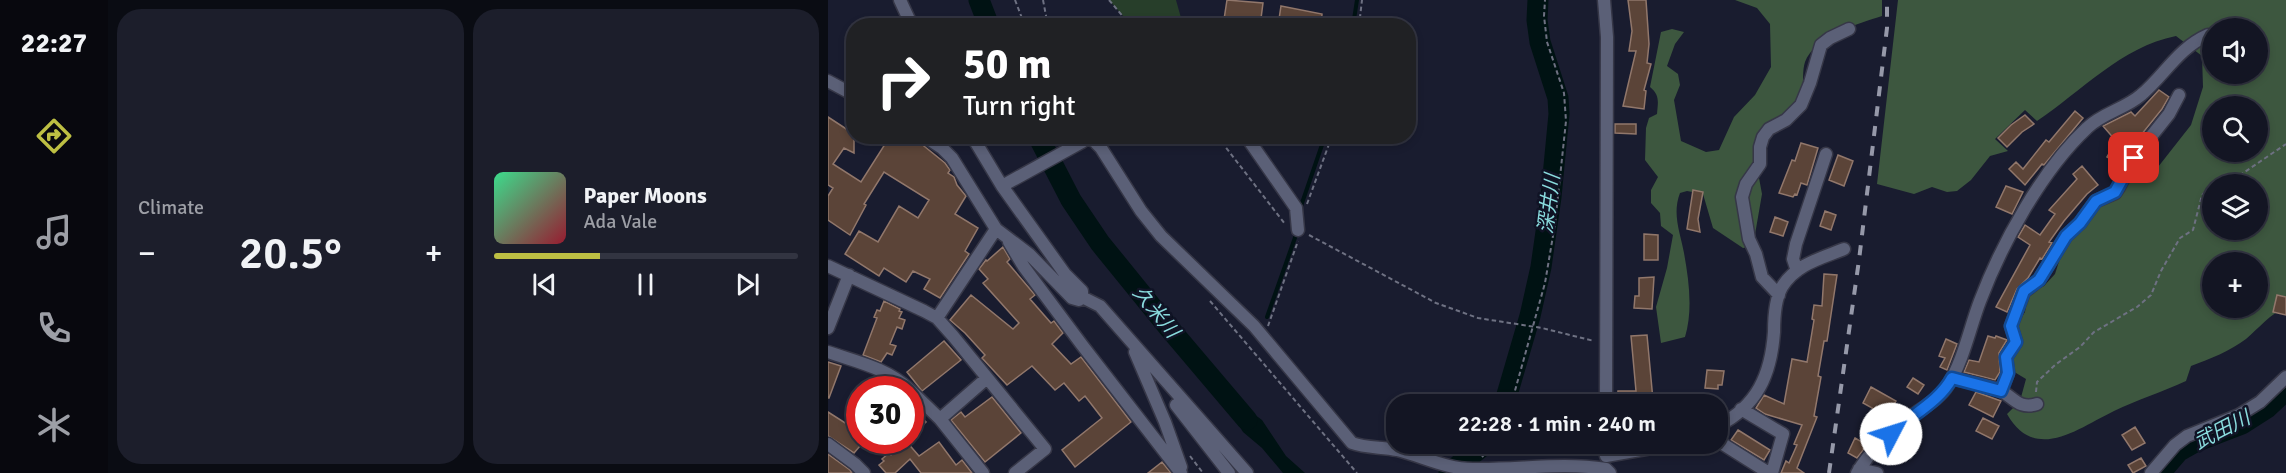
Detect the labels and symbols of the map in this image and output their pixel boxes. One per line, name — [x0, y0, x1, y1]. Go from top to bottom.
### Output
pin — [2108, 132, 2159, 183]
water label: 深井川 — [1533, 171, 1565, 235]
water label: 久米川 — [1127, 281, 1186, 345]
speed limit sign: 30 — [846, 376, 924, 454]
position arrow — [1859, 402, 1923, 466]
water label: 武田川 — [2190, 404, 2256, 455]

